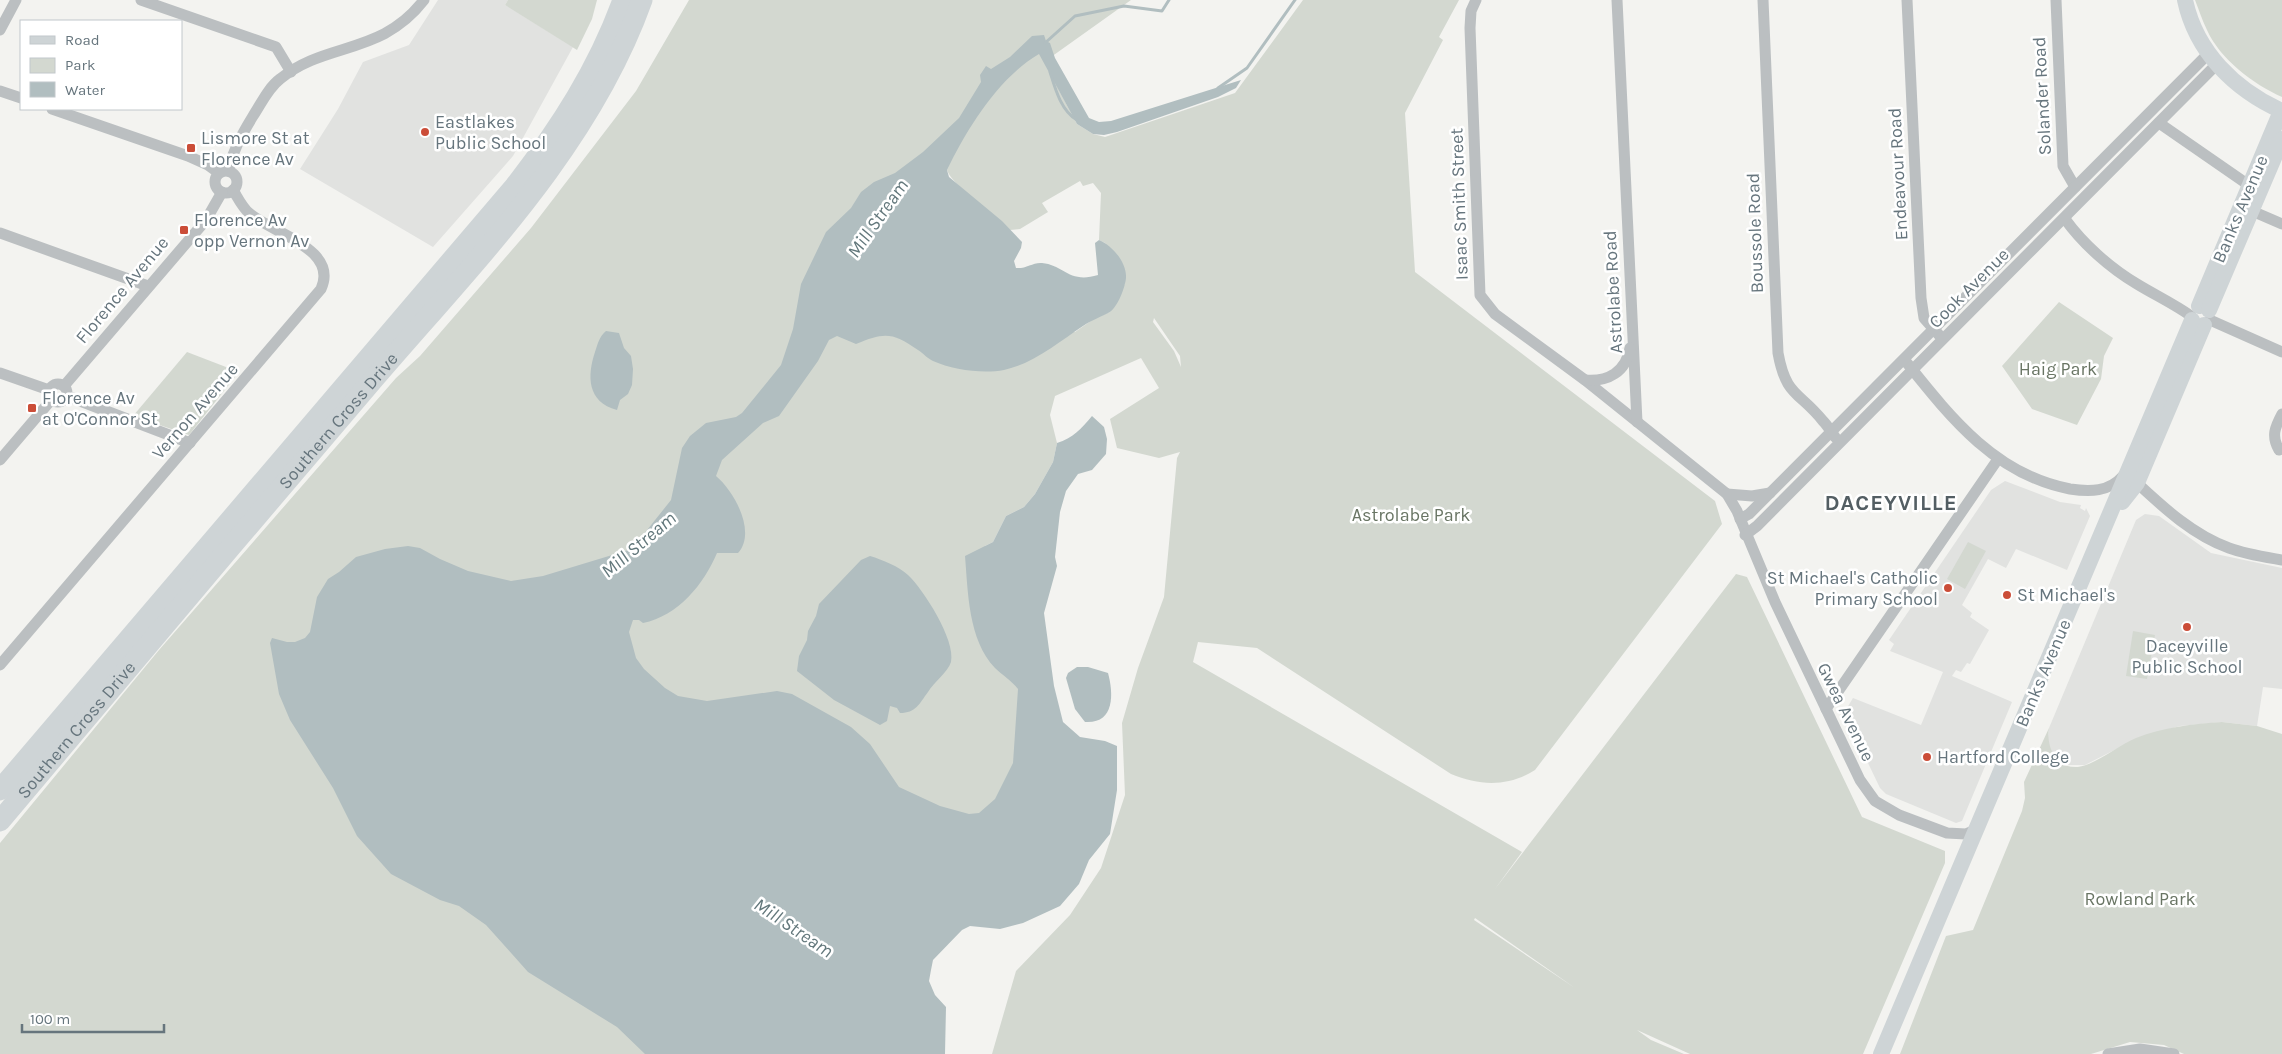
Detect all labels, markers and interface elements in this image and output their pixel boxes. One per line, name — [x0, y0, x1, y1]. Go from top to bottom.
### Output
legend — [20, 20, 182, 110]
text: Road — [65, 31, 100, 49]
street label: Solander Road — [2028, 36, 2056, 156]
text: Park — [65, 56, 95, 74]
text: Water — [65, 81, 106, 99]
street label: Endeavour Road — [1884, 107, 1912, 241]
place label: Eastlakes Public School — [435, 111, 546, 154]
marker: Eastlakes Public School — [419, 126, 431, 138]
place label: Lismore St at Florence Av — [201, 127, 310, 170]
street label: Isaac Smith Street — [1445, 127, 1473, 280]
marker: Lismore St at Florence Av — [185, 142, 197, 154]
street label: Banks Avenue — [2207, 152, 2273, 266]
street label: Boussole Road — [1742, 172, 1768, 294]
water label: Mill Stream — [843, 175, 913, 262]
place label: Florence Av opp Vernon Av — [194, 209, 309, 252]
marker: Florence Av opp Vernon Av — [178, 224, 190, 236]
street label: Astrolabe Road — [1599, 230, 1627, 354]
street label: Florence Avenue — [71, 232, 173, 348]
street label: Cook Avenue — [1924, 243, 2014, 333]
street label: Southern Cross Drive — [274, 348, 403, 494]
street label: Vernon Avenue — [147, 358, 243, 464]
park label: Haig Park — [2019, 358, 2097, 380]
place label: Florence Av at O'Connor St — [42, 387, 158, 430]
marker: Florence Av at O'Connor St — [26, 402, 38, 414]
district label: DACEYVILLE — [1824, 490, 1958, 516]
park label: Astrolabe Park — [1352, 504, 1470, 526]
water label: Mill Stream — [597, 507, 681, 582]
place label: St Michael's Catholic Primary School — [1767, 567, 1938, 610]
marker: St Michael's Catholic Primary School — [1942, 582, 1954, 594]
place label: St Michael's — [2017, 584, 2116, 606]
marker: St Michael's — [2001, 589, 2013, 601]
street label: Banks Avenue — [2010, 616, 2076, 730]
marker: Daceyville Public School — [2181, 621, 2193, 633]
place label: Daceyville Public School — [2131, 635, 2243, 678]
street label: Southern Cross Drive — [12, 657, 140, 803]
street label: Gwea Avenue — [1813, 659, 1879, 765]
place label: Hartford College — [1937, 746, 2069, 768]
marker: Hartford College — [1921, 751, 1933, 763]
park label: Rowland Park — [2084, 888, 2196, 910]
water label: Mill Stream — [750, 893, 837, 962]
scale bar — [22, 1002, 165, 1034]
text: 100 m — [30, 1010, 70, 1028]

